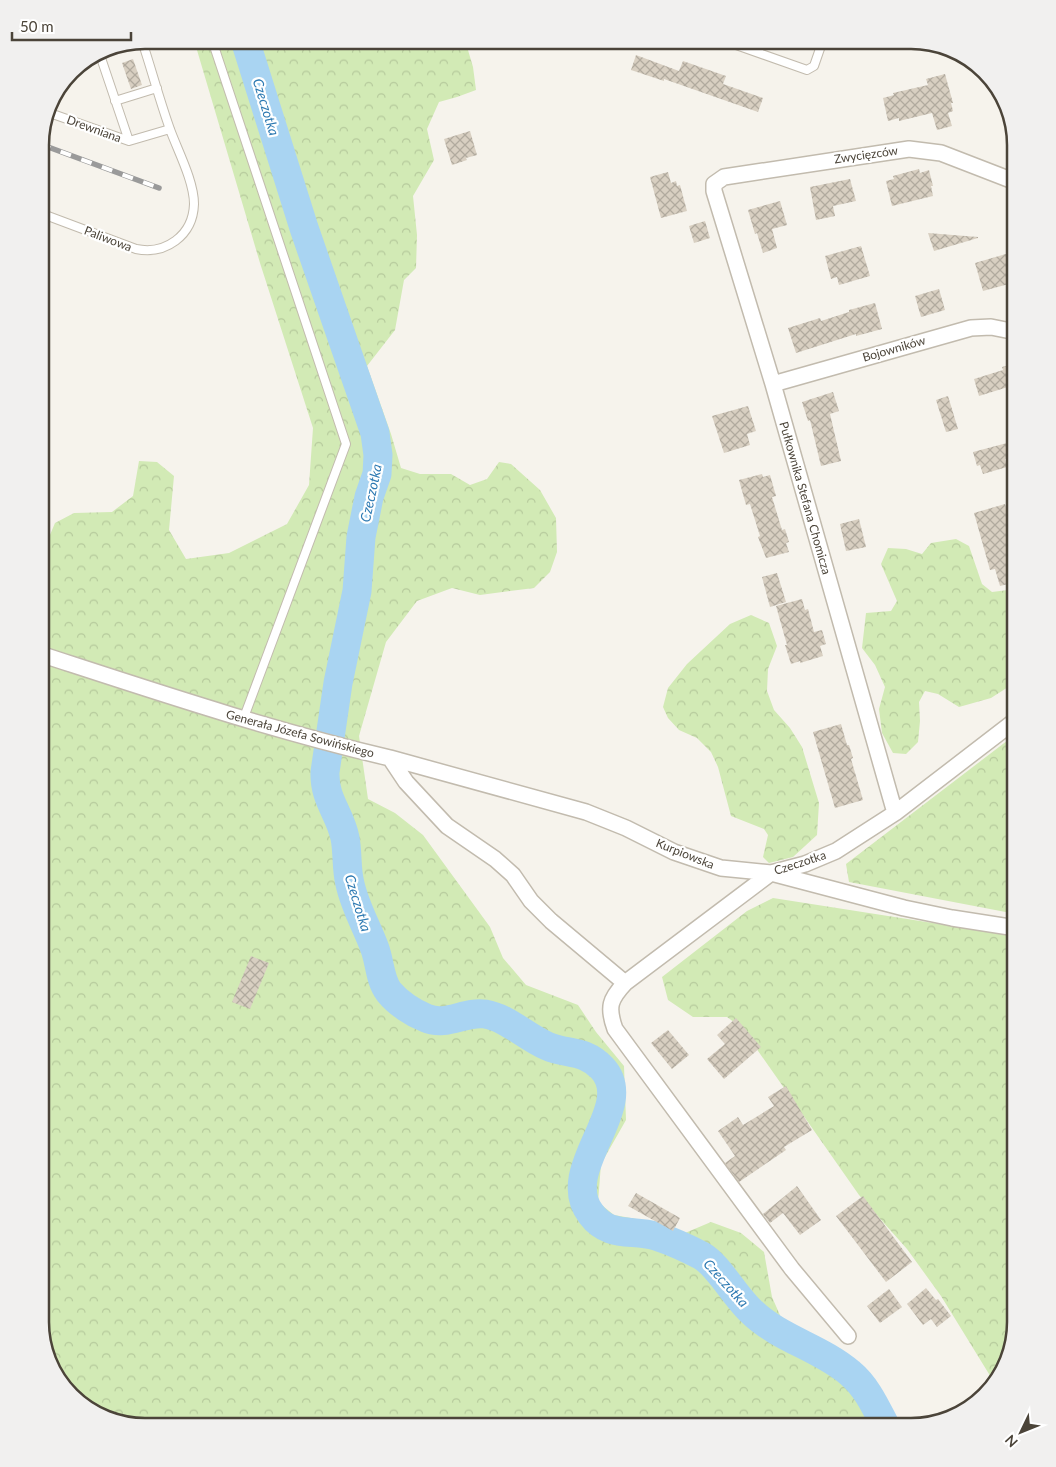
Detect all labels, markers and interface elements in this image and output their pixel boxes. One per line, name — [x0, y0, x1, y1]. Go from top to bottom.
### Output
scale bar — [12, 10, 131, 42]
text: 50 m — [20, 17, 54, 35]
water label: Czeczotka — [250, 76, 283, 138]
street label: Drewniana — [65, 112, 124, 145]
street label: Zwycięzców — [833, 143, 899, 166]
street label: Paliwowa — [82, 223, 134, 255]
street label: Bojowników — [861, 332, 928, 365]
street label: Pułkownika Stefana Chomicza — [776, 420, 835, 576]
water label: Czeczotka — [356, 462, 385, 524]
street label: Generała Józefa Sowińskiego — [224, 707, 376, 761]
street label: Kurpiowska — [654, 835, 717, 872]
street label: Czeczotka — [772, 847, 828, 878]
water label: Czeczotka — [342, 872, 375, 934]
water label: Czeczotka — [700, 1255, 752, 1310]
north arrow — [996, 1407, 1046, 1457]
text: N — [1001, 1431, 1021, 1451]

